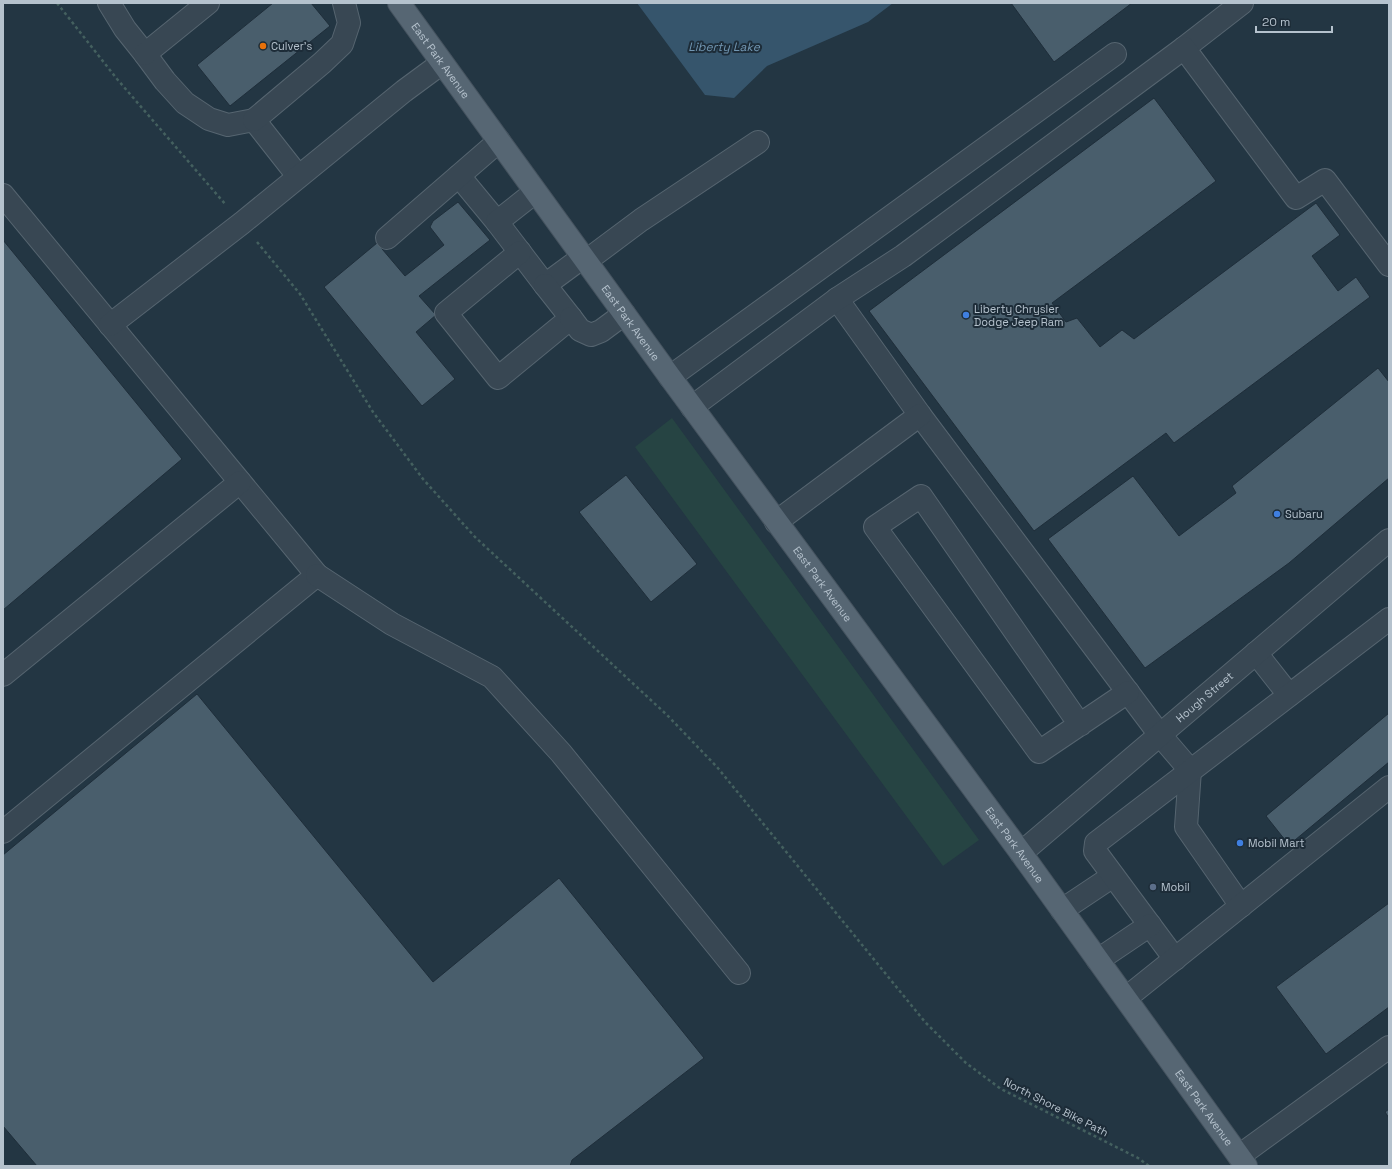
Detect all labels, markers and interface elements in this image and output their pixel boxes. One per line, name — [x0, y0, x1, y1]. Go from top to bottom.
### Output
scale bar — [1256, 8, 1332, 34]
text: 20 m — [1262, 14, 1290, 30]
street label: East Park Avenue — [408, 20, 473, 101]
place label: Culver's — [271, 39, 313, 53]
water label: Liberty Lake — [688, 39, 761, 55]
marker: Culver's — [258, 41, 268, 51]
street label: East Park Avenue — [599, 282, 663, 364]
place label: Liberty Chrysler Dodge Jeep Ram — [974, 302, 1063, 329]
marker: Liberty Chrysler Dodge Jeep Ram — [961, 310, 971, 320]
place label: Subaru — [1285, 507, 1323, 521]
marker: Subaru — [1272, 509, 1282, 519]
street label: East Park Avenue — [790, 543, 855, 625]
street label: Hough Street — [1173, 669, 1236, 725]
street label: East Park Avenue — [982, 804, 1047, 885]
place label: Mobil Mart — [1248, 836, 1305, 850]
marker: Mobil Mart — [1235, 838, 1245, 848]
place label: Mobil — [1161, 880, 1190, 894]
marker: Mobil — [1148, 882, 1158, 892]
street label: East Park Avenue — [1172, 1067, 1236, 1149]
street label: North Shore Bike Path — [1001, 1075, 1111, 1139]

